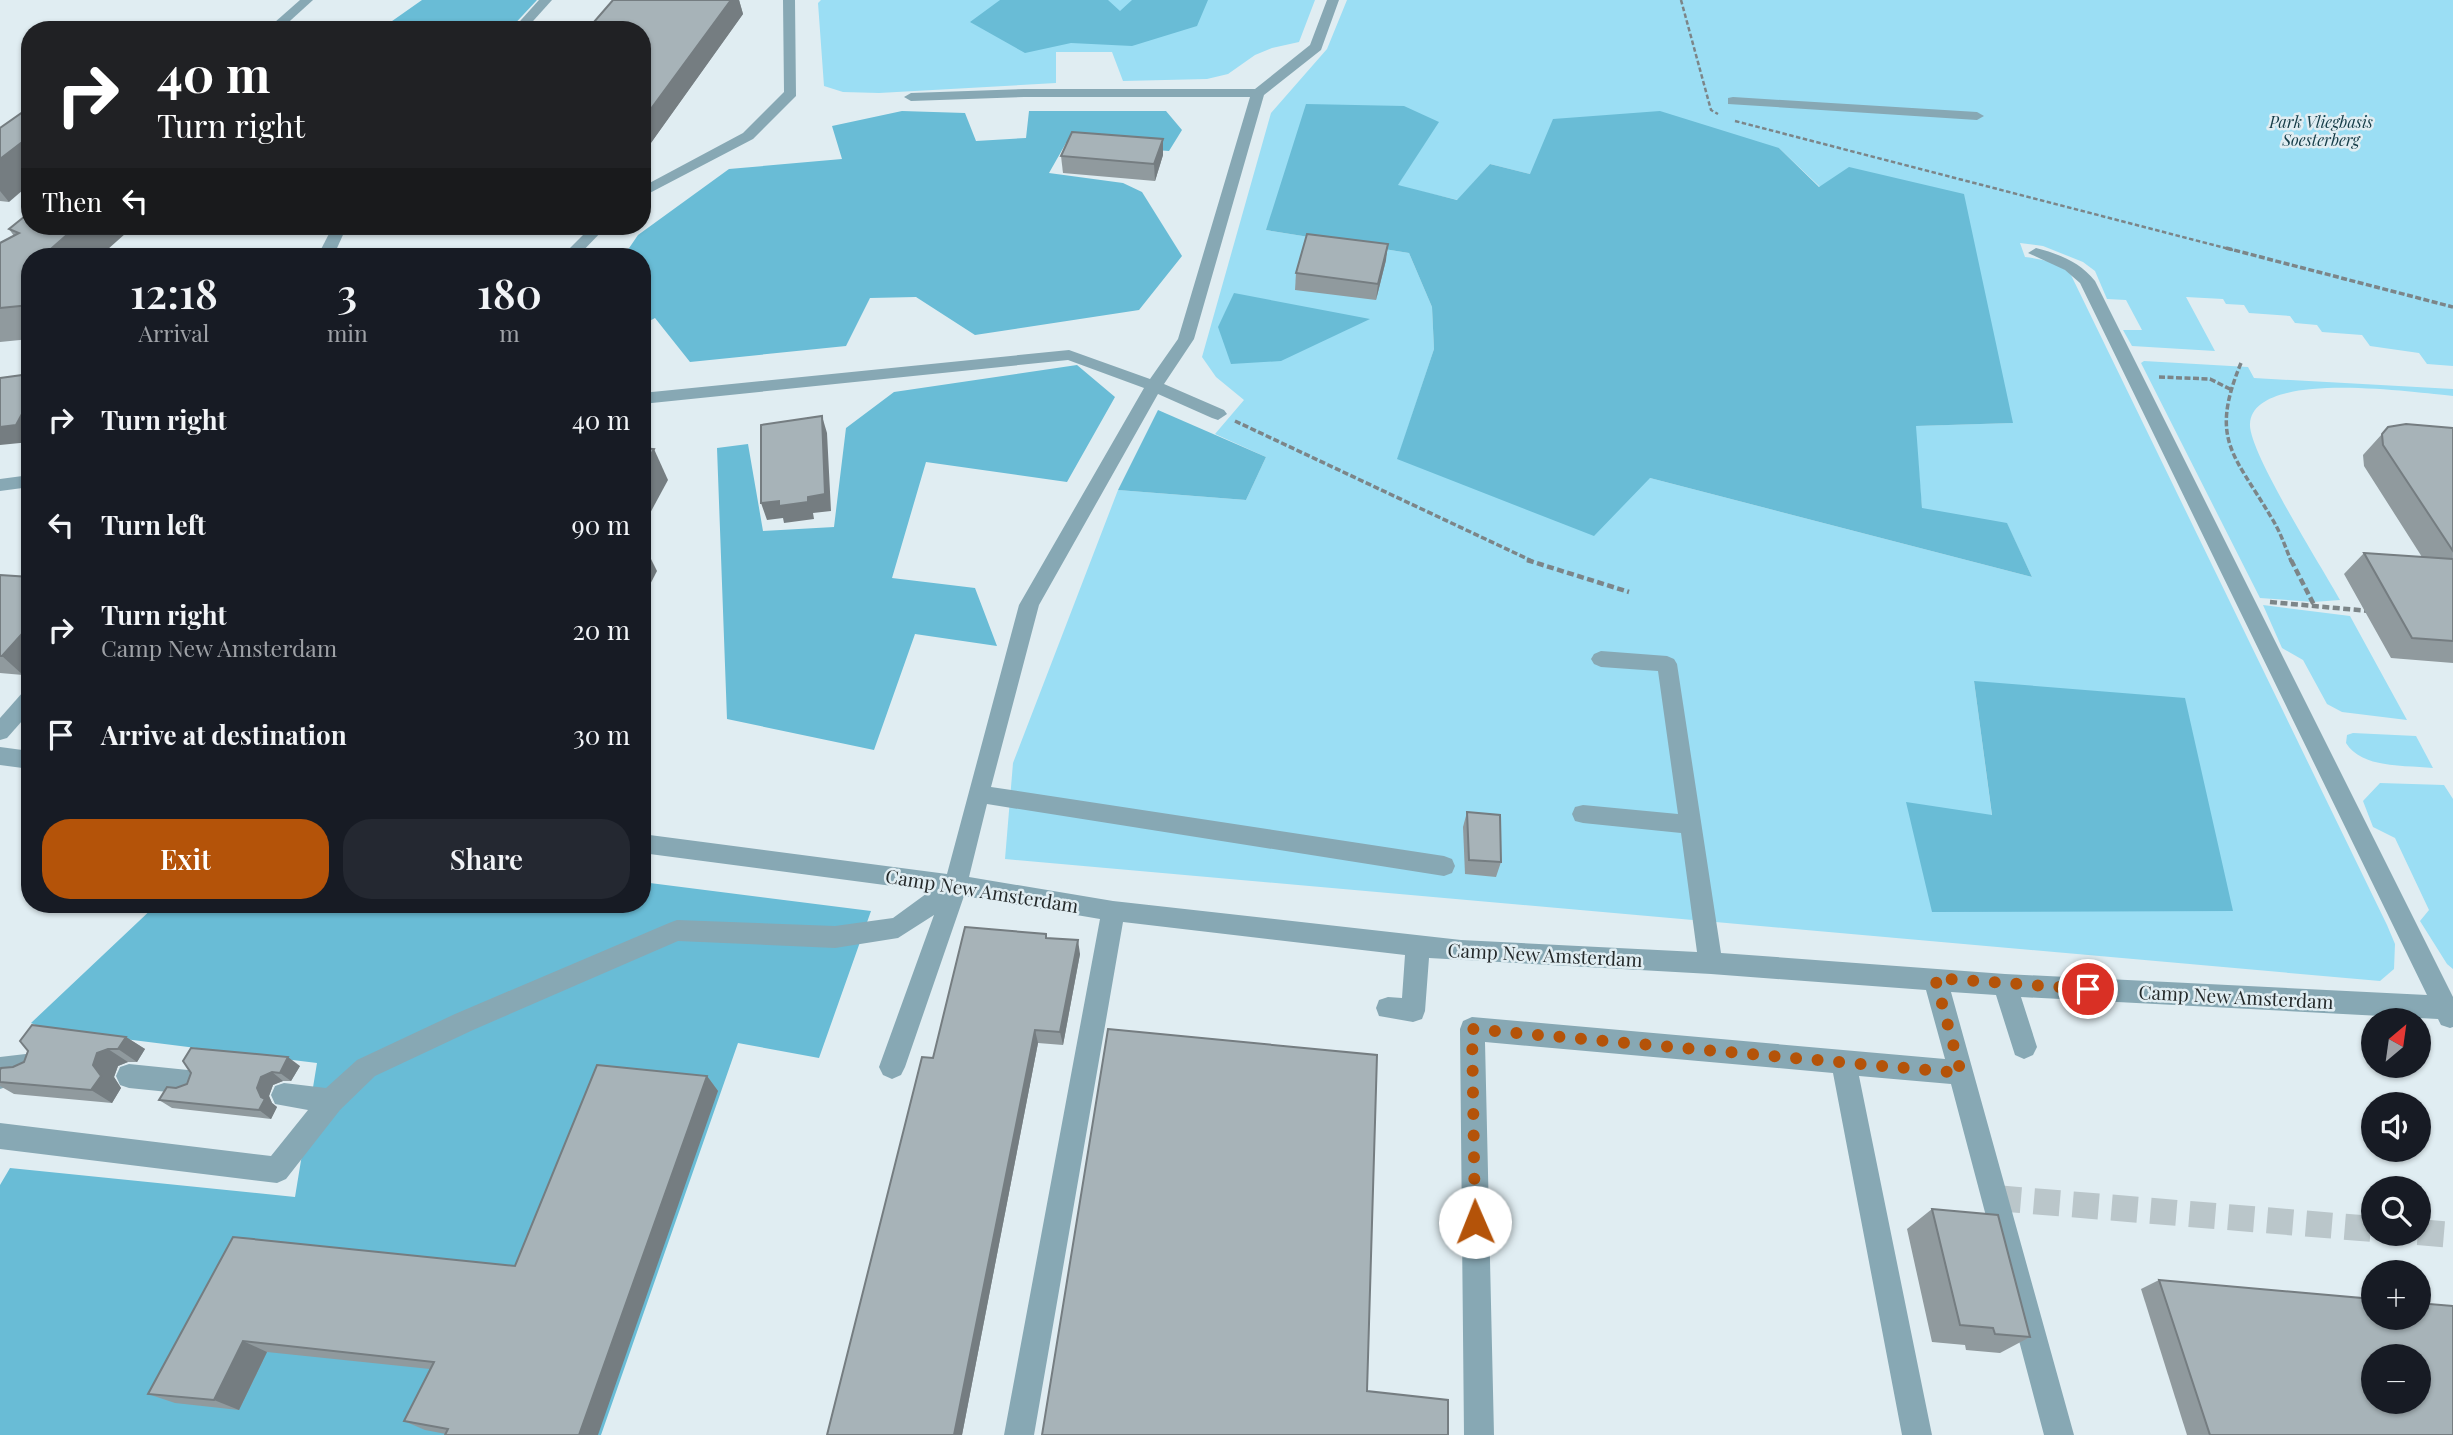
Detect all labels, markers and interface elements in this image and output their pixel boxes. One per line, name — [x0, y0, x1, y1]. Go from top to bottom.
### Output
text: 40 m — [157, 40, 270, 105]
icon: right — [42, 49, 133, 140]
text: Turn right — [157, 103, 305, 146]
park label: Park Vliegbasis Soesterberg — [2268, 111, 2373, 150]
icon: left — [116, 182, 154, 220]
text: Then — [42, 184, 102, 219]
text: 12:18 — [130, 264, 218, 320]
text: 3 — [337, 264, 357, 320]
text: 180 — [477, 264, 542, 320]
text: Arrival — [139, 317, 209, 348]
text: min — [327, 317, 368, 348]
text: m — [499, 317, 520, 348]
icon: right — [42, 401, 80, 439]
text: Turn right — [101, 402, 227, 437]
text: 40 m — [572, 402, 630, 437]
icon: left — [42, 506, 80, 544]
text: Turn left — [101, 507, 206, 542]
text: 90 m — [572, 507, 630, 542]
text: Turn right — [101, 597, 227, 632]
icon: right — [42, 611, 80, 649]
text: 20 m — [572, 612, 630, 647]
text: Camp New Amsterdam — [101, 632, 337, 663]
icon: arrive — [42, 716, 80, 754]
text: Arrive at destination — [101, 717, 347, 752]
text: 30 m — [573, 717, 630, 752]
button: Exit — [42, 819, 329, 899]
button: Share — [343, 819, 630, 899]
street label: Camp New Amsterdam — [884, 862, 1081, 918]
street label: Camp New Amsterdam — [1447, 936, 1643, 972]
pin — [2058, 959, 2118, 1019]
icon: arrive — [2069, 970, 2107, 1008]
street label: Camp New Amsterdam — [2138, 978, 2334, 1014]
north arrow — [2361, 1008, 2431, 1078]
map controls — [2361, 1008, 2431, 1414]
button: sound — [2361, 1092, 2431, 1162]
button: search — [2361, 1176, 2431, 1246]
position arrow — [1438, 1185, 1512, 1259]
button: + — [2361, 1260, 2431, 1330]
button: − — [2361, 1344, 2431, 1414]

